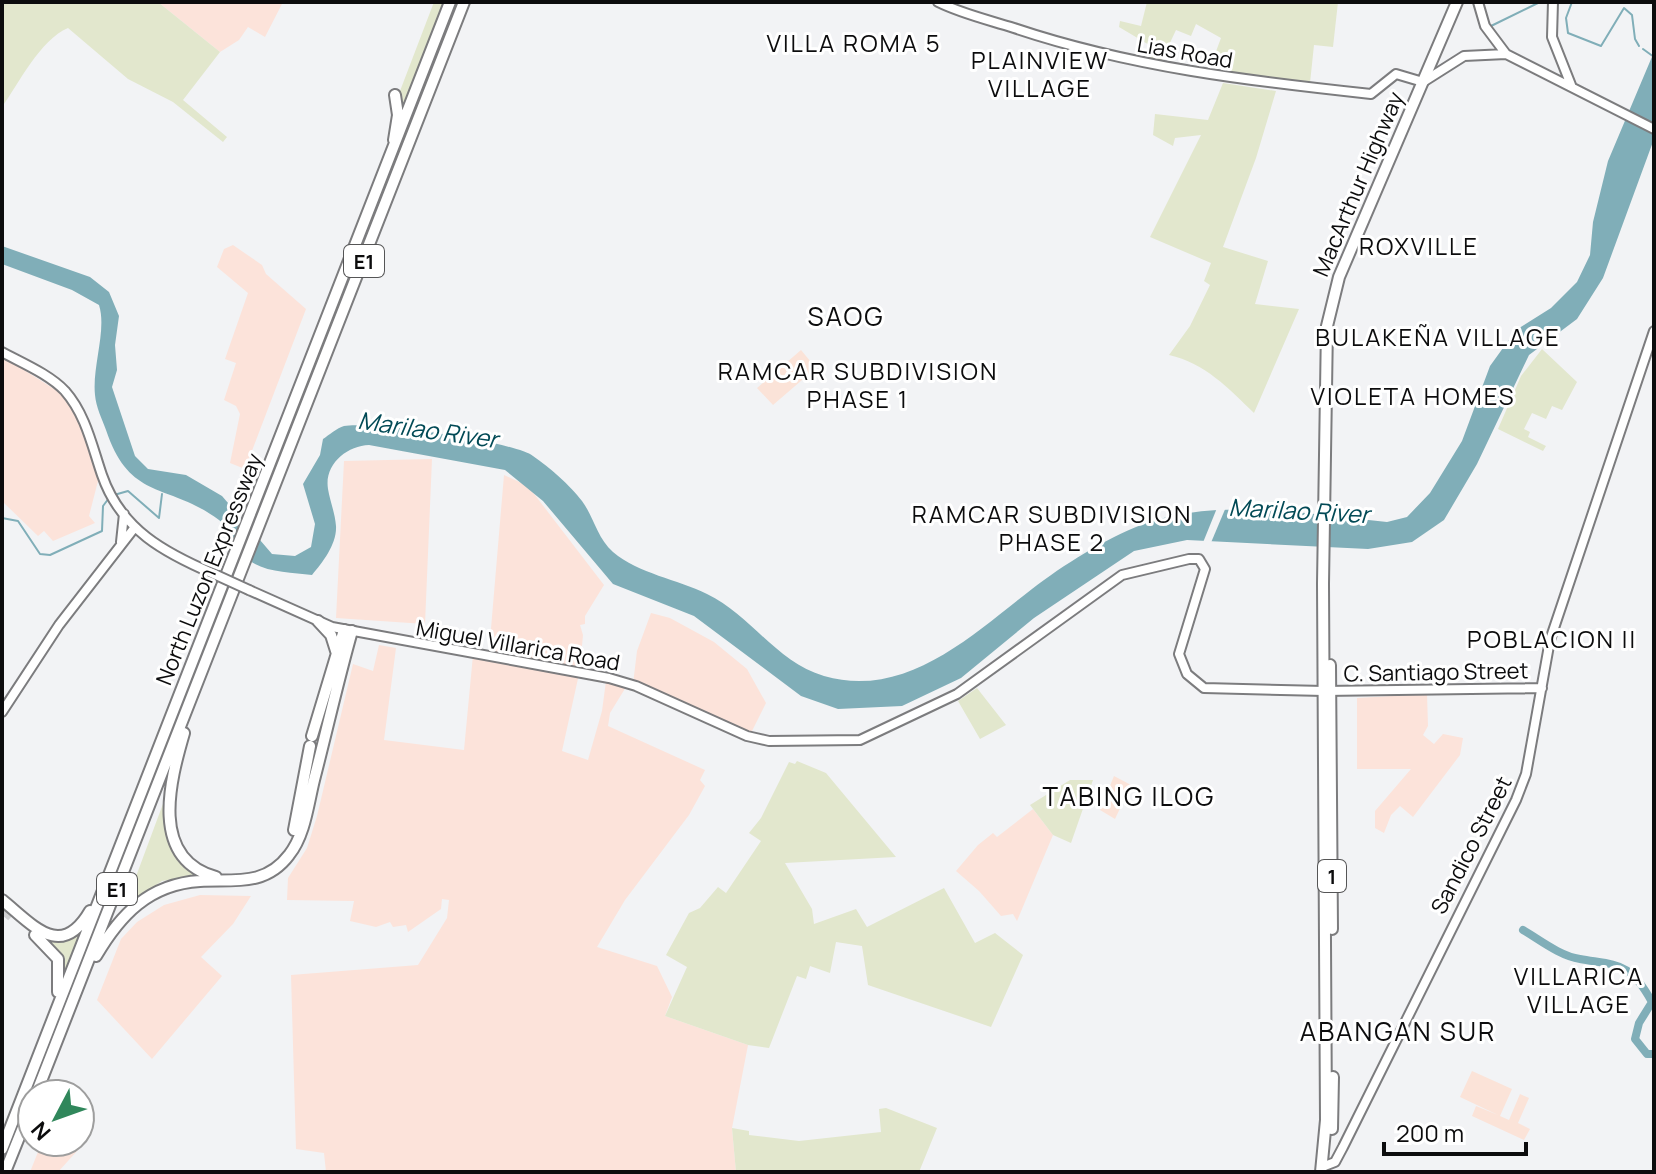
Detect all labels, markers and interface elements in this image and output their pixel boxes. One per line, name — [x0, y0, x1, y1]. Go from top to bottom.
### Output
district label: VILLA ROMA 5 — [766, 26, 942, 59]
street label: Lias Road — [1135, 29, 1235, 75]
district label: PLAINVIEW VILLAGE — [971, 43, 1109, 104]
street label: MacArthur Highway — [1306, 87, 1411, 281]
district label: ROXVILLE — [1359, 229, 1479, 262]
road number: E1 — [344, 245, 384, 277]
district label: SAOG — [807, 298, 885, 334]
district label: BULAKEÑA VILLAGE — [1315, 320, 1561, 353]
district label: RAMCAR SUBDIVISION PHASE 1 — [718, 354, 998, 415]
district label: VIOLETA HOMES — [1310, 379, 1516, 412]
water label: Marilao River — [356, 403, 503, 456]
street label: North Luzon Expressway — [149, 448, 269, 689]
water label: Marilao River — [1228, 490, 1374, 530]
district label: RAMCAR SUBDIVISION PHASE 2 — [912, 497, 1192, 558]
street label: Miguel Villarica Road — [414, 612, 622, 678]
district label: POBLACION II — [1467, 622, 1637, 655]
street label: C. Santiago Street — [1343, 655, 1529, 689]
street label: Sandico Street — [1423, 771, 1519, 919]
district label: TABING ILOG — [1043, 778, 1215, 814]
road number: 1 — [1318, 860, 1346, 892]
road number: E1 — [97, 873, 137, 905]
district label: VILLARICA VILLAGE — [1514, 959, 1644, 1020]
district label: ABANGAN SUR — [1300, 1013, 1496, 1049]
north arrow — [16, 1078, 96, 1158]
scale bar — [1384, 1106, 1526, 1156]
text: N — [24, 1115, 57, 1147]
text: 200 m — [1396, 1116, 1464, 1149]

